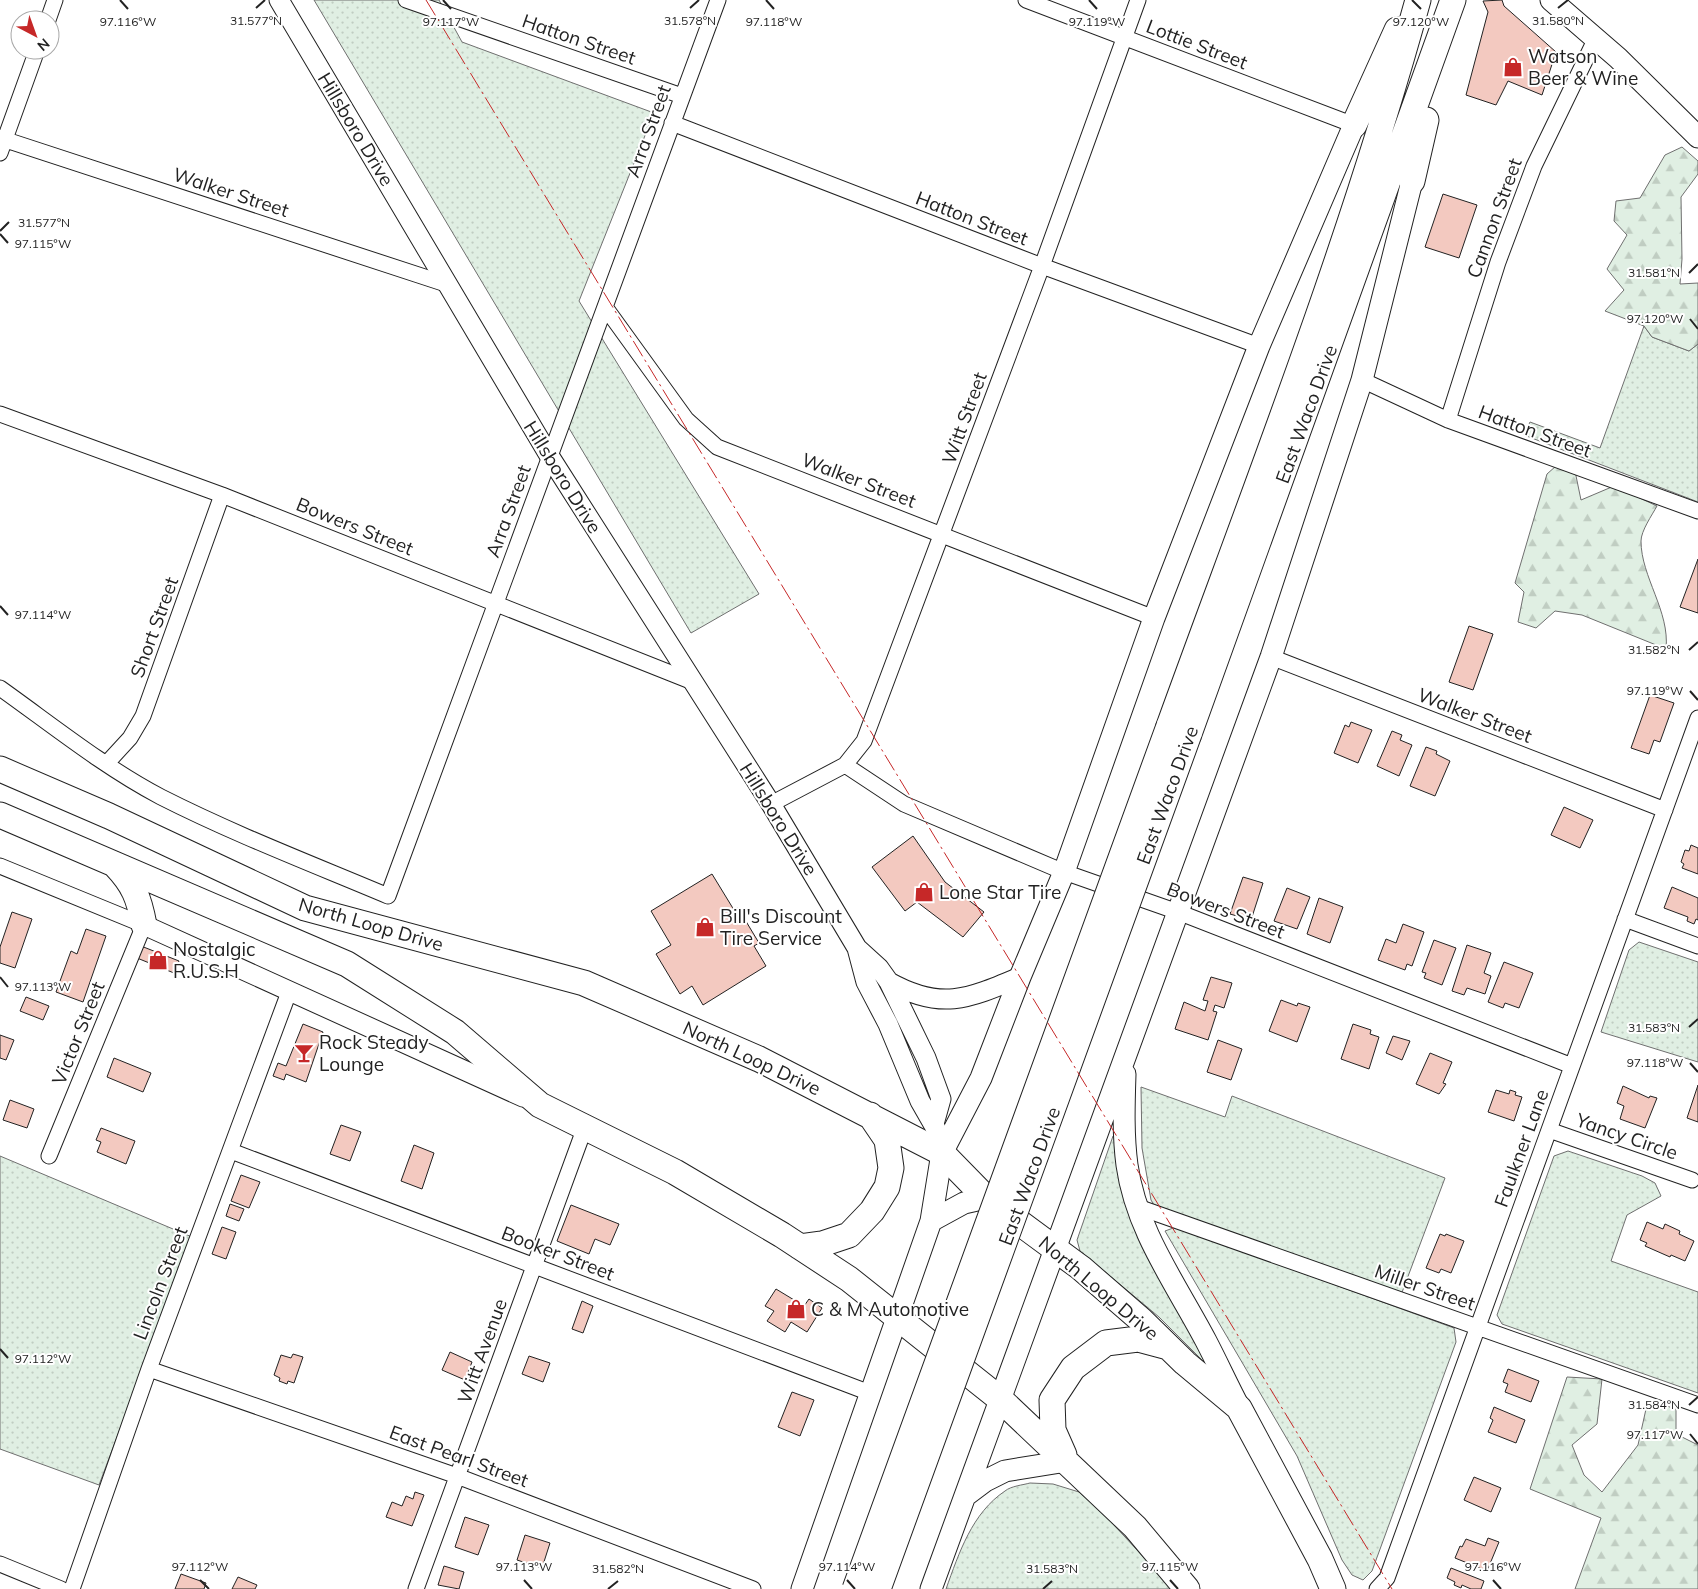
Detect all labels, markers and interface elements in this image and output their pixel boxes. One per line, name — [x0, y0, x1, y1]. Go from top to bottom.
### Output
street label: Hatton Street — [519, 8, 639, 70]
north arrow — [10, 10, 60, 60]
text: 31.577°N — [230, 13, 282, 28]
text: 31.578°N — [664, 13, 716, 28]
text: 31.580°N — [1532, 13, 1584, 28]
text: 97.116°W — [100, 14, 156, 29]
text: 97.117°W — [423, 14, 479, 29]
text: 97.118°W — [746, 14, 802, 29]
text: 97.119°W — [1069, 14, 1125, 29]
street label: Lottie Street — [1143, 14, 1251, 74]
text: 97.120°W — [1393, 14, 1449, 29]
text: N — [34, 35, 53, 55]
place label: Watson Beer & Wine — [1528, 44, 1638, 90]
shop icon: Watson Beer & Wine — [1502, 56, 1524, 78]
street label: Hillsboro Drive — [313, 68, 399, 190]
street label: Arra Street — [620, 81, 676, 180]
street label: Cannon Street — [1461, 154, 1527, 281]
street label: Walker Street — [170, 162, 292, 222]
street label: Hatton Street — [912, 186, 1032, 251]
text: 31.577°N — [18, 215, 70, 230]
text: 97.115°W — [15, 236, 71, 251]
text: 31.581°N — [1628, 265, 1680, 280]
text: 97.120°W — [1627, 311, 1683, 326]
street label: East Waco Drive — [1270, 341, 1342, 487]
street label: Witt Street — [936, 368, 992, 467]
street label: Hatton Street — [1475, 399, 1595, 463]
street label: Hillsboro Drive — [519, 416, 607, 538]
street label: Walker Street — [799, 447, 920, 513]
street label: Arra Street — [480, 461, 536, 560]
street label: Bowers Street — [293, 492, 417, 560]
street label: Short Street — [125, 573, 183, 681]
text: 97.114°W — [15, 607, 71, 622]
text: 31.582°N — [1628, 642, 1680, 657]
street label: Walker Street — [1415, 682, 1536, 748]
text: 97.119°W — [1627, 683, 1683, 698]
street label: East Waco Drive — [1131, 722, 1203, 868]
street label: Hillsboro Drive — [735, 758, 823, 880]
street label: Bowers Street — [1164, 877, 1289, 944]
place label: Lone Star Tire — [939, 880, 1061, 904]
shop icon: Lone Star Tire — [913, 881, 935, 903]
street label: North Loop Drive — [296, 892, 446, 956]
place label: Bill's Discount Tire Service — [720, 904, 842, 950]
shop icon: Bill's Discount Tire Service — [694, 916, 716, 938]
place label: Nostalgic R.U.S.H — [173, 937, 255, 983]
shop icon: Nostalgic R.U.S.H — [147, 949, 169, 971]
street label: Victor Street — [46, 978, 110, 1088]
text: 97.113°W — [15, 979, 71, 994]
street label: North Loop Drive — [679, 1016, 825, 1100]
text: 31.583°N — [1628, 1020, 1680, 1035]
place label: Rock Steady Lounge — [319, 1030, 429, 1076]
bar icon: Rock Steady Lounge — [293, 1042, 315, 1064]
text: 97.118°W — [1627, 1055, 1683, 1070]
street label: Faulkner Lane — [1489, 1086, 1553, 1210]
street label: East Waco Drive — [993, 1103, 1065, 1249]
street label: Yancy Circle — [1572, 1107, 1681, 1165]
street label: Booker Street — [498, 1220, 618, 1286]
street label: Lincoln Street — [127, 1223, 193, 1343]
street label: North Loop Drive — [1034, 1231, 1164, 1345]
street label: Miller Street — [1372, 1259, 1479, 1315]
street label: Witt Avenue — [452, 1295, 512, 1407]
place label: C & M Automotive — [811, 1297, 969, 1321]
shop icon: C & M Automotive — [785, 1298, 807, 1320]
text: 97.112°W — [15, 1351, 71, 1366]
text: 31.584°N — [1628, 1397, 1680, 1412]
street label: East Pearl Street — [386, 1420, 532, 1492]
text: 97.117°W — [1627, 1427, 1683, 1442]
text: 97.112°W — [172, 1559, 228, 1574]
text: 97.113°W — [496, 1559, 552, 1574]
text: 97.114°W — [819, 1559, 875, 1574]
text: 97.115°W — [1142, 1559, 1198, 1574]
text: 97.116°W — [1465, 1559, 1521, 1574]
text: 31.582°N — [592, 1561, 644, 1576]
text: 31.583°N — [1026, 1561, 1078, 1576]

